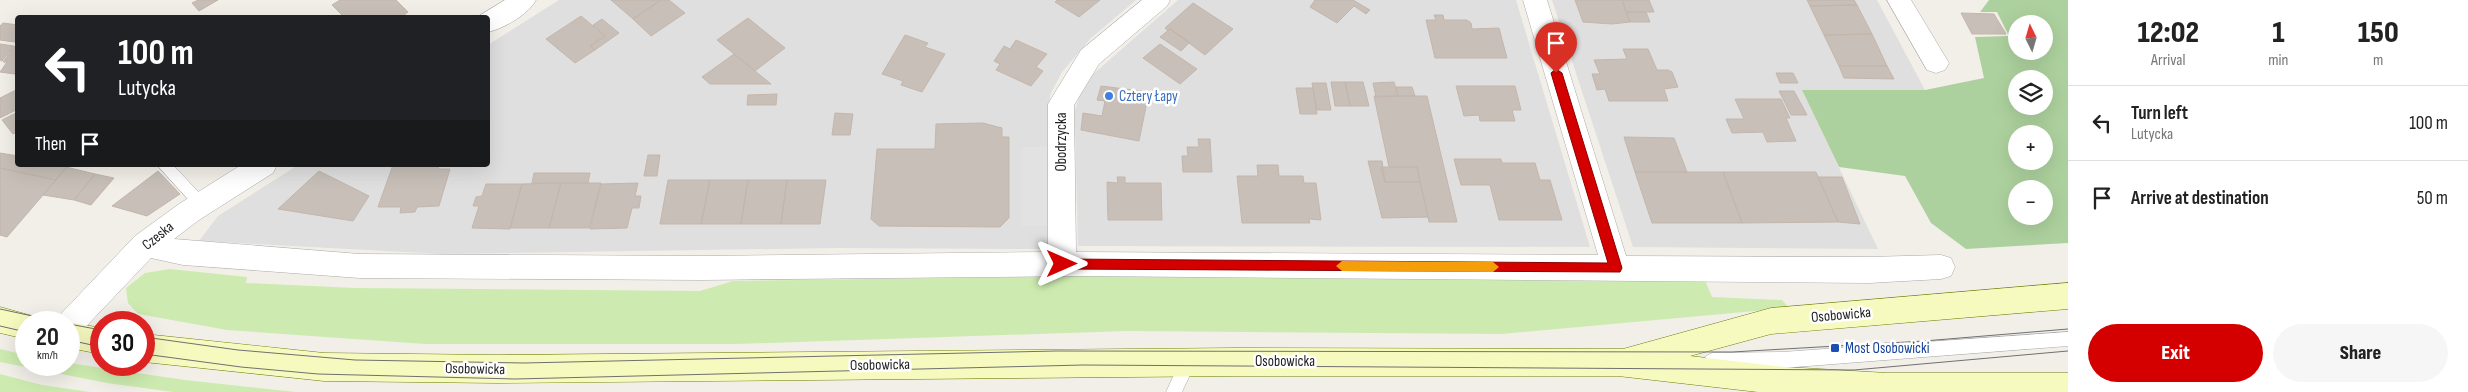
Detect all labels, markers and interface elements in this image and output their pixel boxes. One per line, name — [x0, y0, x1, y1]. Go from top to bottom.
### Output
north arrow — [2008, 15, 2052, 60]
map controls — [2008, 15, 2053, 225]
text: 12:02 — [2137, 15, 2199, 51]
text: 1 — [2272, 15, 2285, 51]
text: 150 — [2358, 15, 2399, 51]
pin — [1535, 22, 1577, 73]
icon: arrive — [1542, 29, 1570, 57]
text: 100 m — [118, 32, 194, 75]
icon: left — [35, 35, 100, 100]
text: Arrival — [2151, 51, 2185, 70]
text: min — [2268, 51, 2288, 70]
text: m — [2373, 51, 2383, 70]
button: layers — [2008, 70, 2053, 115]
text: Lutycka — [118, 75, 176, 102]
place label: Cztery Łapy — [1119, 87, 1178, 106]
marker: Cztery Łapy — [1103, 90, 1115, 102]
text: Turn left — [2131, 102, 2188, 125]
icon: left — [2088, 109, 2116, 137]
street label: Obodrzycka — [1052, 112, 1071, 172]
text: 100 m — [2409, 112, 2448, 135]
button: + — [2008, 125, 2053, 170]
text: Lutycka — [2131, 125, 2173, 144]
icon: arrive — [76, 130, 104, 158]
text: Then — [35, 133, 66, 156]
button: − — [2008, 180, 2053, 225]
icon: arrive — [2088, 184, 2116, 212]
text: Arrive at destination — [2131, 187, 2269, 210]
text: 50 m — [2417, 187, 2448, 210]
street label: Czeska — [138, 217, 178, 254]
position arrow — [1035, 237, 1087, 289]
street label: Osobowicka — [1810, 303, 1872, 327]
speed limit sign: 30 — [90, 311, 155, 376]
text: 20 — [36, 322, 59, 353]
button: Exit — [2088, 324, 2263, 382]
button: Share — [2273, 324, 2448, 382]
place label: Most Osobowicki — [1845, 339, 1930, 358]
marker: Most Osobowicki — [1829, 342, 1841, 354]
text: km/h — [37, 348, 58, 363]
street label: Osobowicka — [1255, 352, 1315, 371]
street label: Osobowicka — [850, 355, 910, 375]
street label: Osobowicka — [445, 359, 505, 379]

